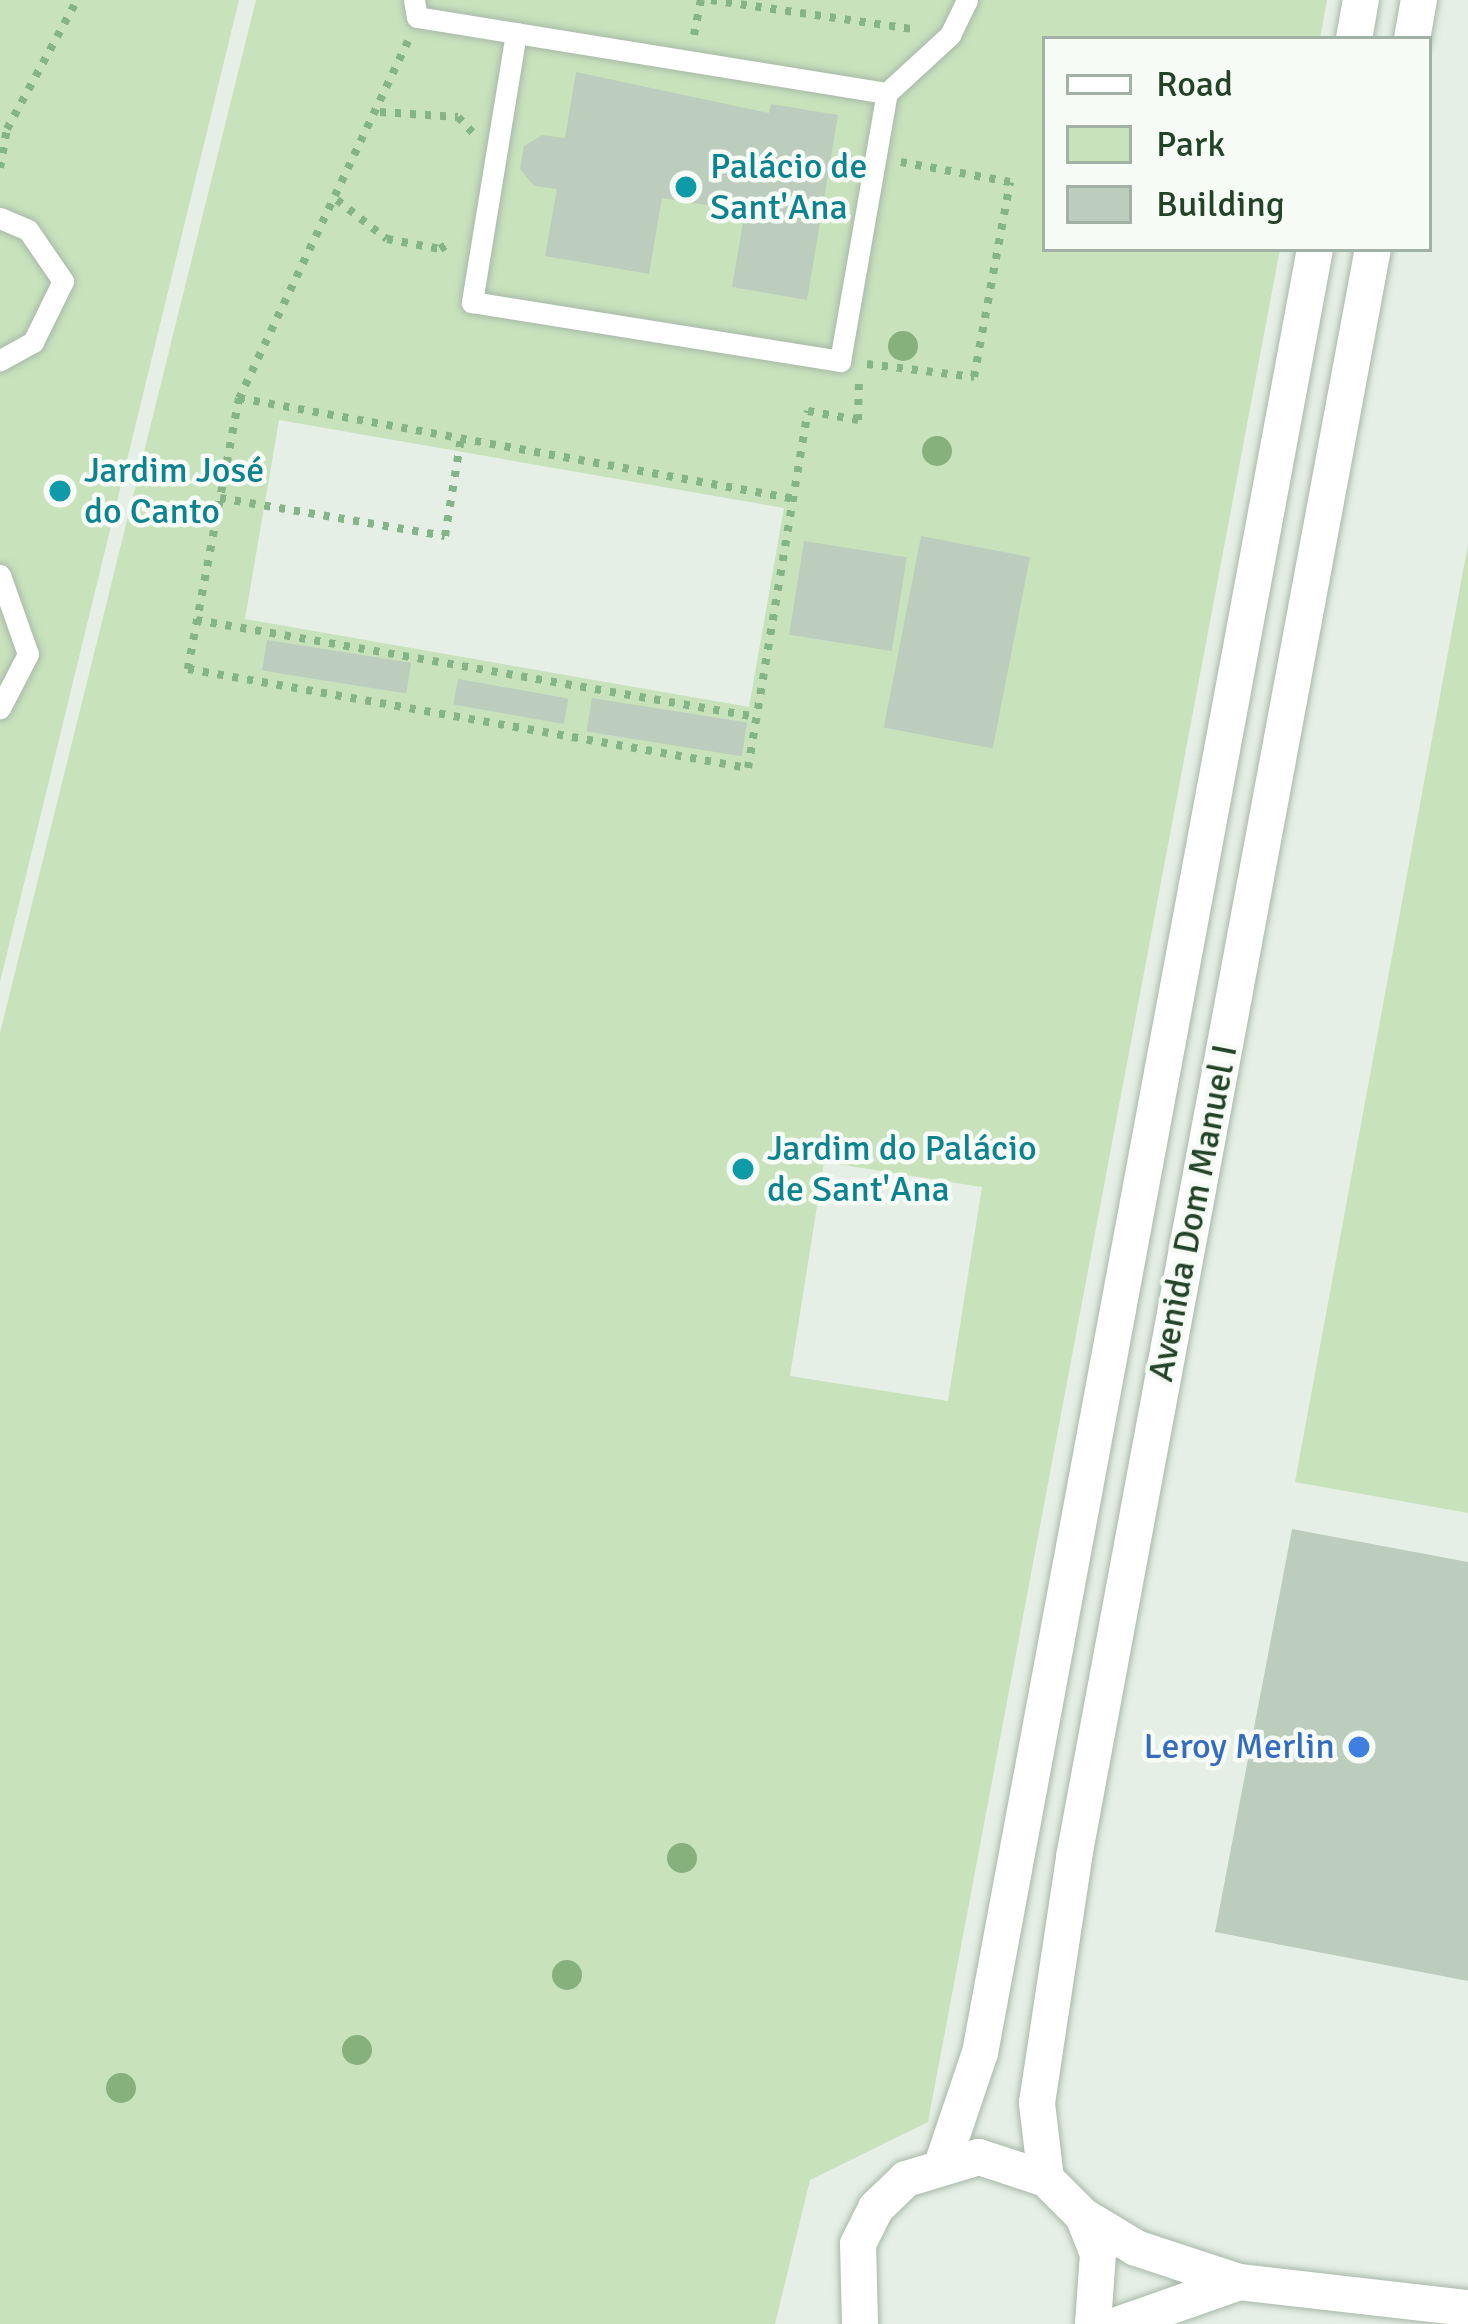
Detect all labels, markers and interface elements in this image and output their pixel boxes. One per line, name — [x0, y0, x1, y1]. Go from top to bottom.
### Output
legend — [1042, 36, 1432, 252]
text: Road — [1156, 62, 1233, 107]
text: Park — [1156, 122, 1225, 167]
place label: Palácio de Sant'Ana — [710, 144, 867, 229]
marker: Palácio de Sant'Ana — [673, 174, 699, 200]
text: Building — [1156, 182, 1285, 227]
place label: Jardim José do Canto — [84, 448, 264, 533]
marker: Jardim José do Canto — [47, 478, 73, 504]
street label: Avenida Dom Manuel I — [1139, 1041, 1247, 1385]
place label: Jardim do Palácio de Sant'Ana — [767, 1126, 1037, 1211]
marker: Jardim do Palácio de Sant'Ana — [730, 1156, 756, 1182]
place label: Leroy Merlin — [1144, 1725, 1335, 1769]
marker: Leroy Merlin — [1346, 1734, 1372, 1760]

